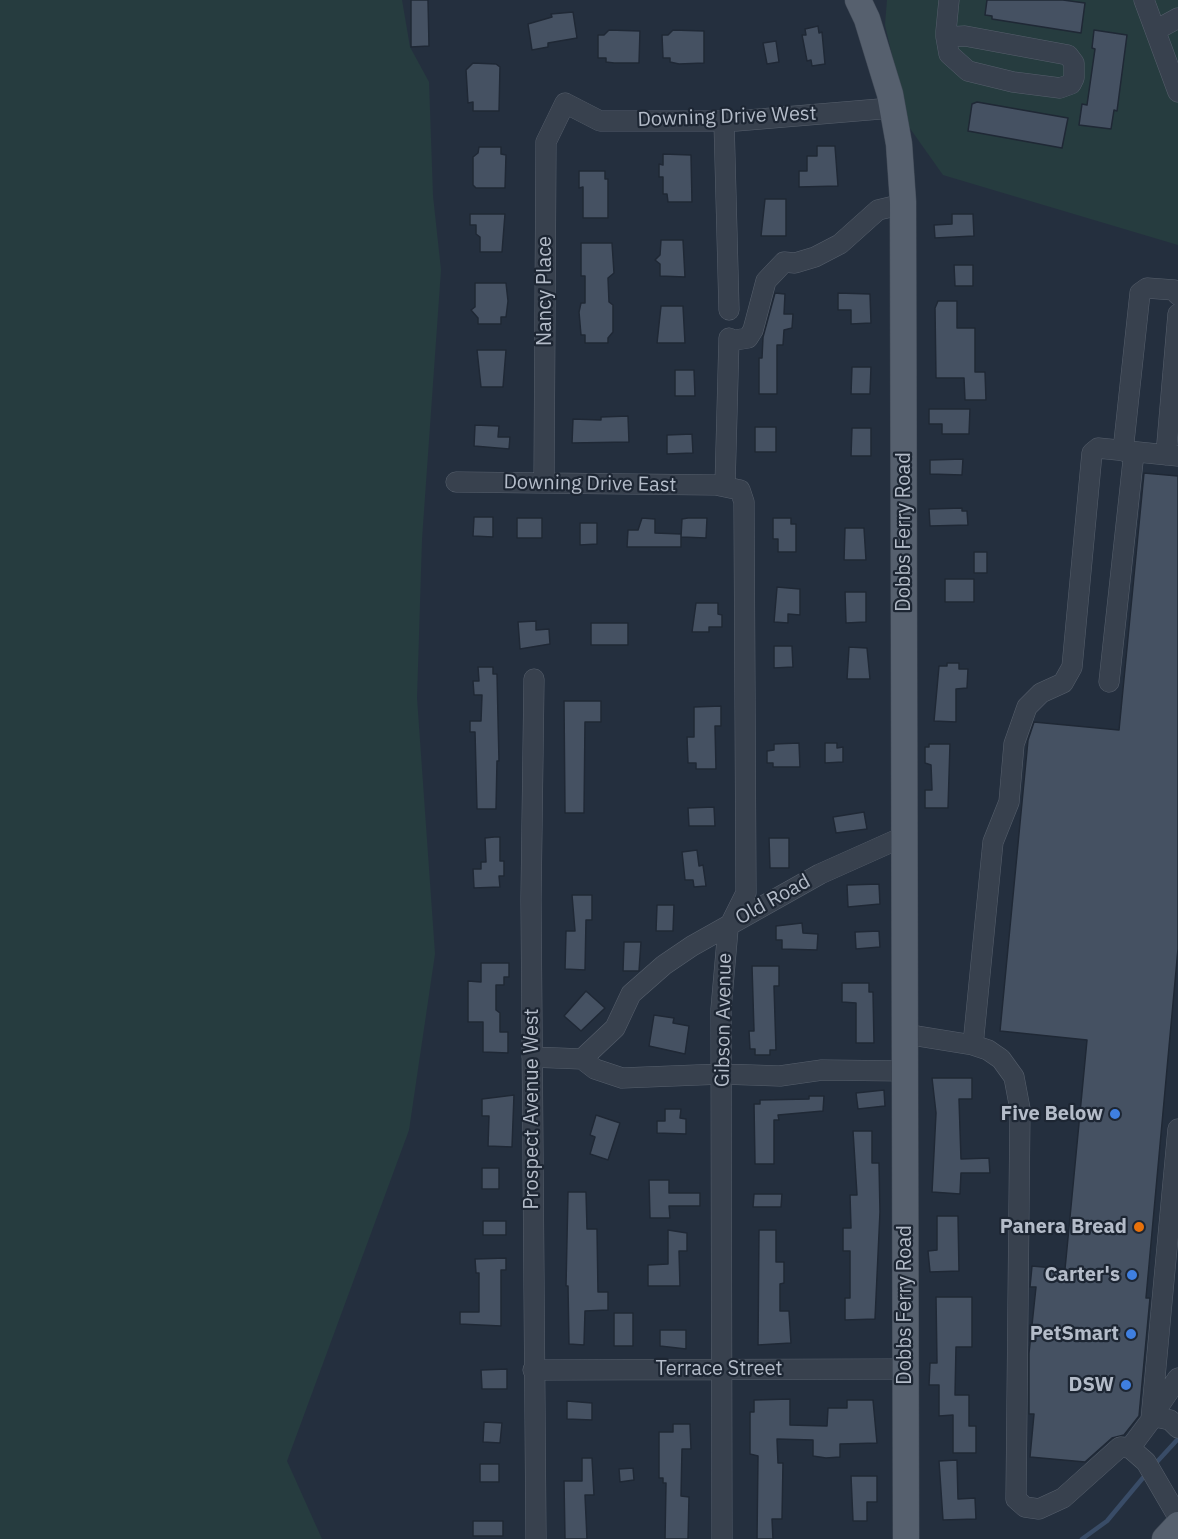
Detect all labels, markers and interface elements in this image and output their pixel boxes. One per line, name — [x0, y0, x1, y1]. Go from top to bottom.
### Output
street label: Downing Drive West — [637, 102, 817, 132]
street label: Nancy Place — [533, 236, 557, 346]
street label: Dobbs Ferry Road — [892, 452, 916, 612]
street label: Downing Drive East — [503, 470, 677, 498]
street label: Old Road — [731, 870, 815, 930]
street label: Gibson Avenue — [711, 953, 737, 1087]
street label: Prospect Avenue West — [520, 1008, 544, 1210]
place label: Five Below — [1000, 1102, 1103, 1126]
marker: Five Below — [1108, 1107, 1122, 1121]
place label: Panera Bread — [1000, 1215, 1127, 1239]
marker: Panera Bread — [1132, 1220, 1146, 1234]
street label: Dobbs Ferry Road — [893, 1225, 917, 1385]
place label: Carter's — [1045, 1263, 1120, 1287]
marker: Carter's — [1125, 1268, 1139, 1282]
place label: PetSmart — [1030, 1322, 1119, 1346]
marker: PetSmart — [1124, 1327, 1138, 1341]
street label: Terrace Street — [656, 1357, 782, 1381]
place label: DSW — [1068, 1373, 1114, 1397]
marker: DSW — [1119, 1378, 1133, 1392]

